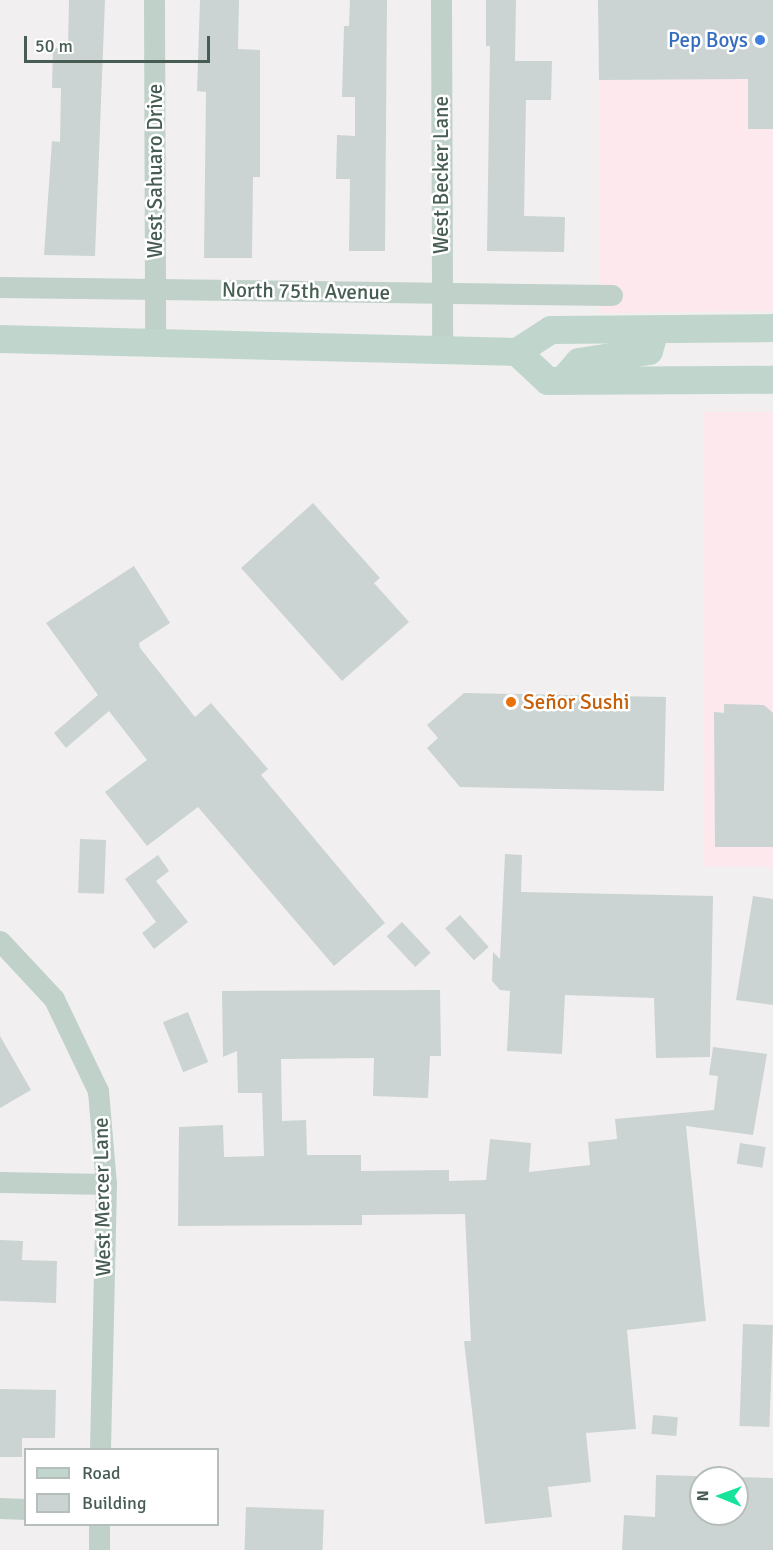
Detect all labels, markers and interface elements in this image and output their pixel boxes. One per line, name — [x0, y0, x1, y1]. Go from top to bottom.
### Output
scale bar — [27, 24, 213, 62]
place label: Pep Boys — [668, 27, 748, 53]
marker: Pep Boys — [753, 33, 767, 47]
text: 50 m — [35, 35, 73, 57]
street label: West Sahuaro Drive — [142, 84, 168, 258]
street label: West Becker Lane — [428, 96, 454, 254]
street label: North 75th Avenue — [222, 277, 390, 305]
place label: Señor Sushi — [523, 689, 629, 715]
marker: Señor Sushi — [504, 695, 518, 709]
street label: West Mercer Lane — [88, 1117, 116, 1277]
legend — [24, 1448, 219, 1526]
text: Road — [82, 1462, 121, 1484]
north arrow — [689, 1466, 749, 1526]
text: N — [693, 1490, 713, 1501]
text: Building — [82, 1492, 146, 1514]

